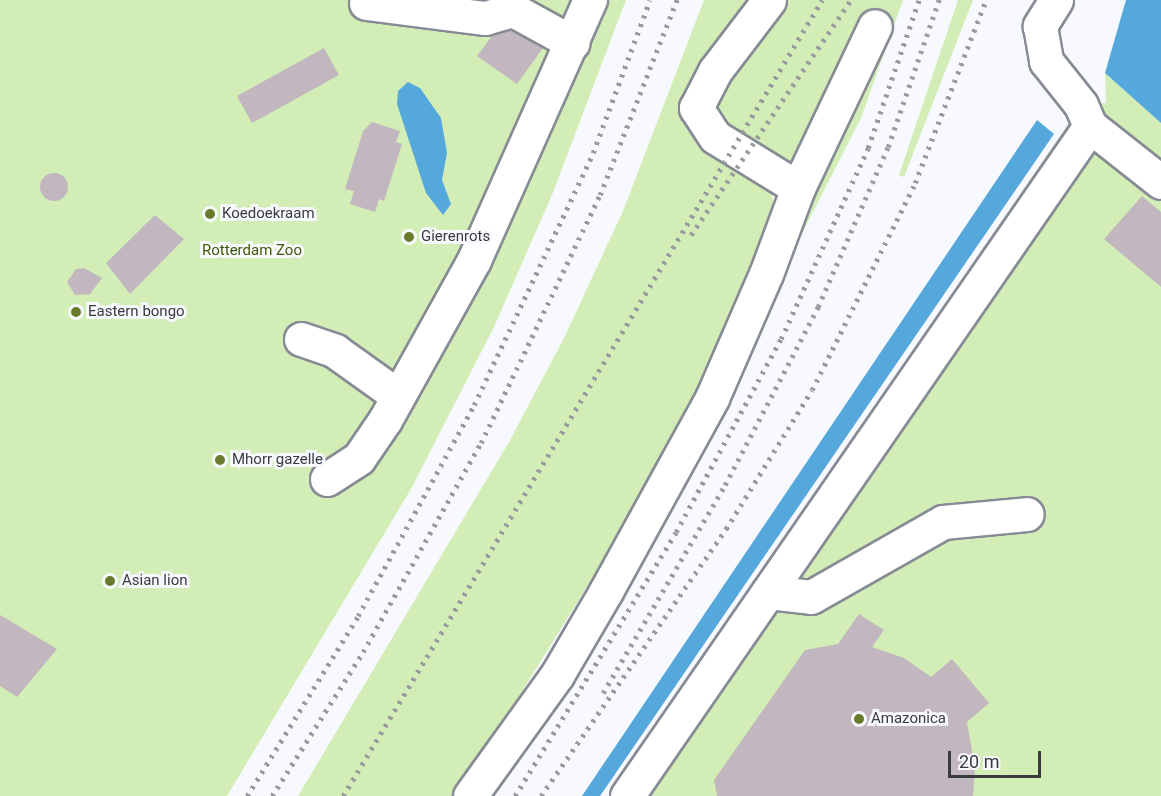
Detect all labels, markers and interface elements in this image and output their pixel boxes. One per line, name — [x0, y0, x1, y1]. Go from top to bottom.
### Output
place label: Koedoekraam — [222, 205, 315, 223]
marker: Koedoekraam — [203, 207, 217, 221]
place label: Gierenrots — [421, 228, 490, 246]
marker: Gierenrots — [402, 230, 416, 244]
park label: Rotterdam Zoo — [202, 242, 302, 260]
place label: Eastern bongo — [88, 303, 185, 321]
marker: Eastern bongo — [69, 305, 83, 319]
place label: Mhorr gazelle — [232, 451, 323, 469]
marker: Mhorr gazelle — [213, 453, 227, 467]
place label: Asian lion — [122, 572, 187, 590]
marker: Asian lion — [103, 574, 117, 588]
place label: Amazonica — [871, 710, 946, 728]
marker: Amazonica — [852, 712, 866, 726]
scale bar — [951, 739, 1044, 777]
text: 20 m — [959, 751, 999, 772]

